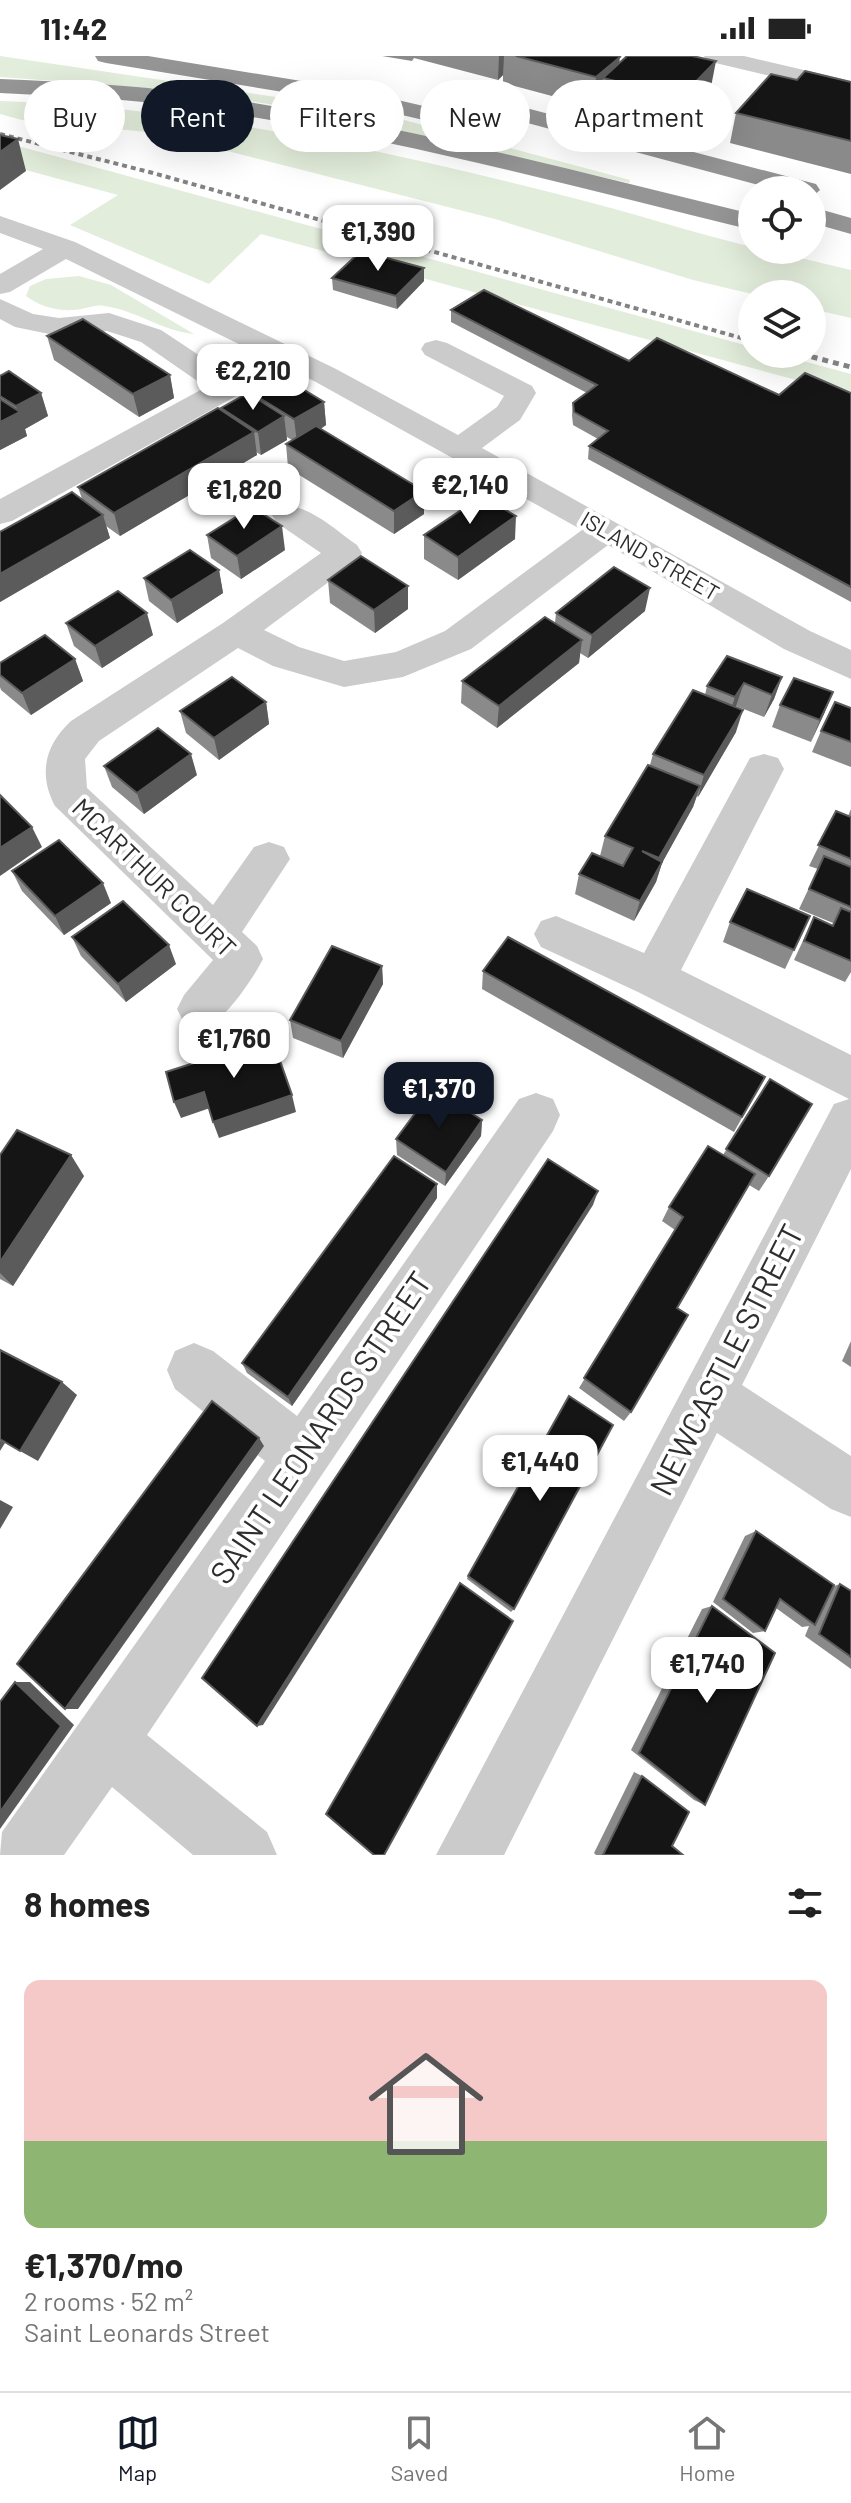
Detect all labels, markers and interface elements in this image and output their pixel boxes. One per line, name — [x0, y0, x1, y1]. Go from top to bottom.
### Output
text: 11:42 — [40, 10, 107, 46]
chip: Buy — [24, 80, 125, 152]
chip: Rent — [141, 80, 254, 152]
chip: Filters — [270, 80, 404, 152]
chip: New — [420, 80, 530, 152]
chip: Apartment — [546, 80, 733, 152]
map controls — [738, 176, 826, 368]
button: locate — [738, 176, 826, 264]
pin: €1,390 — [313, 205, 443, 273]
text: €1,390 — [340, 215, 416, 246]
button: layers — [738, 280, 826, 368]
pin: €2,210 — [188, 344, 318, 412]
text: €2,210 — [215, 354, 291, 385]
pin: €2,140 — [405, 458, 535, 526]
pin: €1,820 — [179, 463, 309, 531]
text: €2,140 — [431, 468, 509, 499]
text: €1,820 — [206, 473, 282, 504]
street label: ISLAND STREET — [577, 505, 724, 605]
street label: MCARTHUR COURT — [67, 791, 243, 963]
pin: €1,760 — [169, 1012, 299, 1080]
text: €1,760 — [197, 1022, 271, 1053]
pin: €1,370 — [374, 1062, 504, 1130]
text: €1,370 — [402, 1072, 476, 1103]
street label: NEWCASTLE STREET — [640, 1217, 810, 1501]
street label: SAINT LEONARDS STREET — [201, 1264, 438, 1590]
pin: €1,440 — [475, 1435, 605, 1503]
text: €1,440 — [501, 1445, 579, 1476]
pin: €1,740 — [642, 1637, 772, 1705]
text: €1,740 — [669, 1647, 745, 1678]
icon: filters — [783, 1881, 827, 1925]
text: 8 homes — [24, 1883, 150, 1924]
icon: home — [354, 2032, 498, 2176]
text: €1,370/mo — [24, 2244, 184, 2285]
text: 2 rooms · 52 m² — [24, 2285, 193, 2316]
text: Saint Leonards Street — [24, 2316, 270, 2347]
tab: Map — [116, 2411, 160, 2485]
tab: Saved — [391, 2411, 448, 2485]
tab: Home — [679, 2411, 735, 2485]

